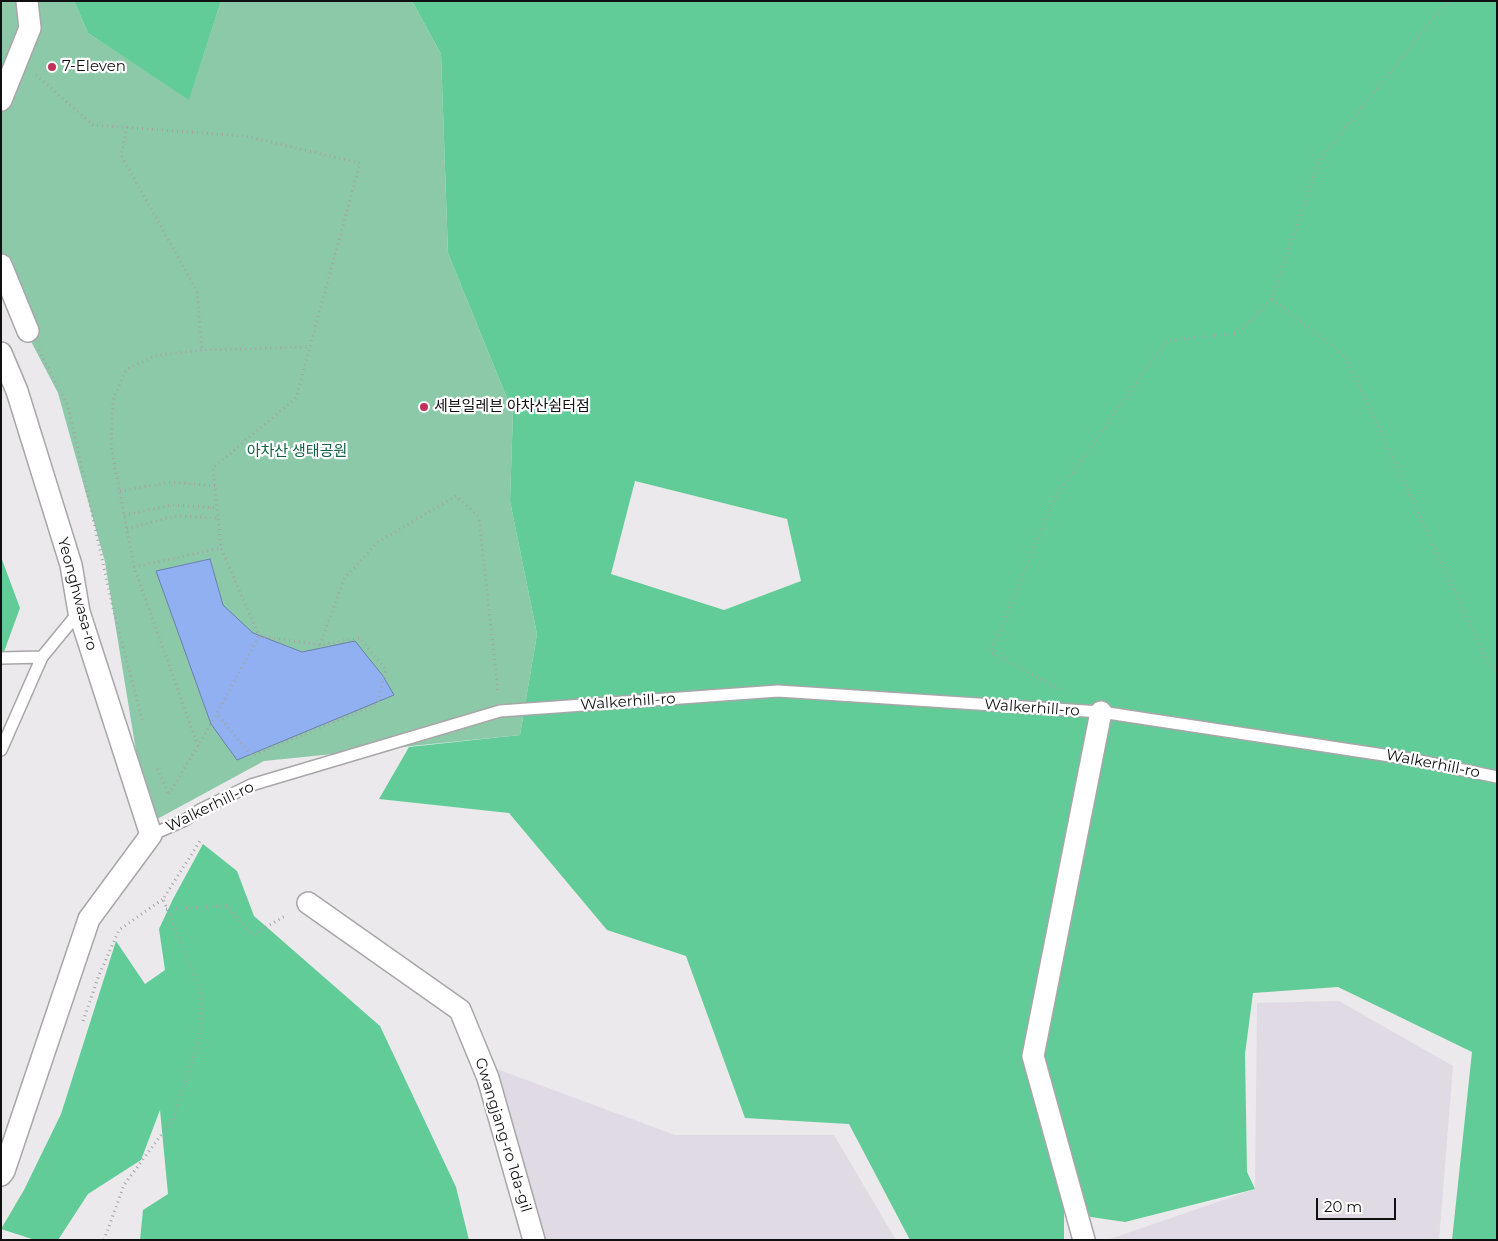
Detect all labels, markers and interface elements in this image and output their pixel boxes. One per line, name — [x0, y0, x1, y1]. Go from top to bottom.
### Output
place label: 7-Eleven — [62, 58, 126, 76]
marker: 7-Eleven — [46, 61, 58, 73]
place label: 세븐일레븐 아차산쉼터점 — [434, 398, 590, 416]
marker: 세븐일레븐 아차산쉼터점 — [418, 401, 430, 413]
park label: 아차산 생태공원 — [247, 443, 347, 461]
street label: Yeonghwasa-ro — [53, 535, 101, 653]
street label: Walkerhill-ro — [580, 690, 676, 714]
street label: Walkerhill-ro — [984, 696, 1080, 720]
street label: Walkerhill-ro — [1384, 746, 1482, 782]
street label: Walkerhill-ro — [163, 778, 257, 836]
street label: Gwangjang-ro 1da-gil — [471, 1056, 535, 1214]
scale bar — [1318, 1188, 1398, 1220]
text: 20 m — [1324, 1197, 1362, 1216]

